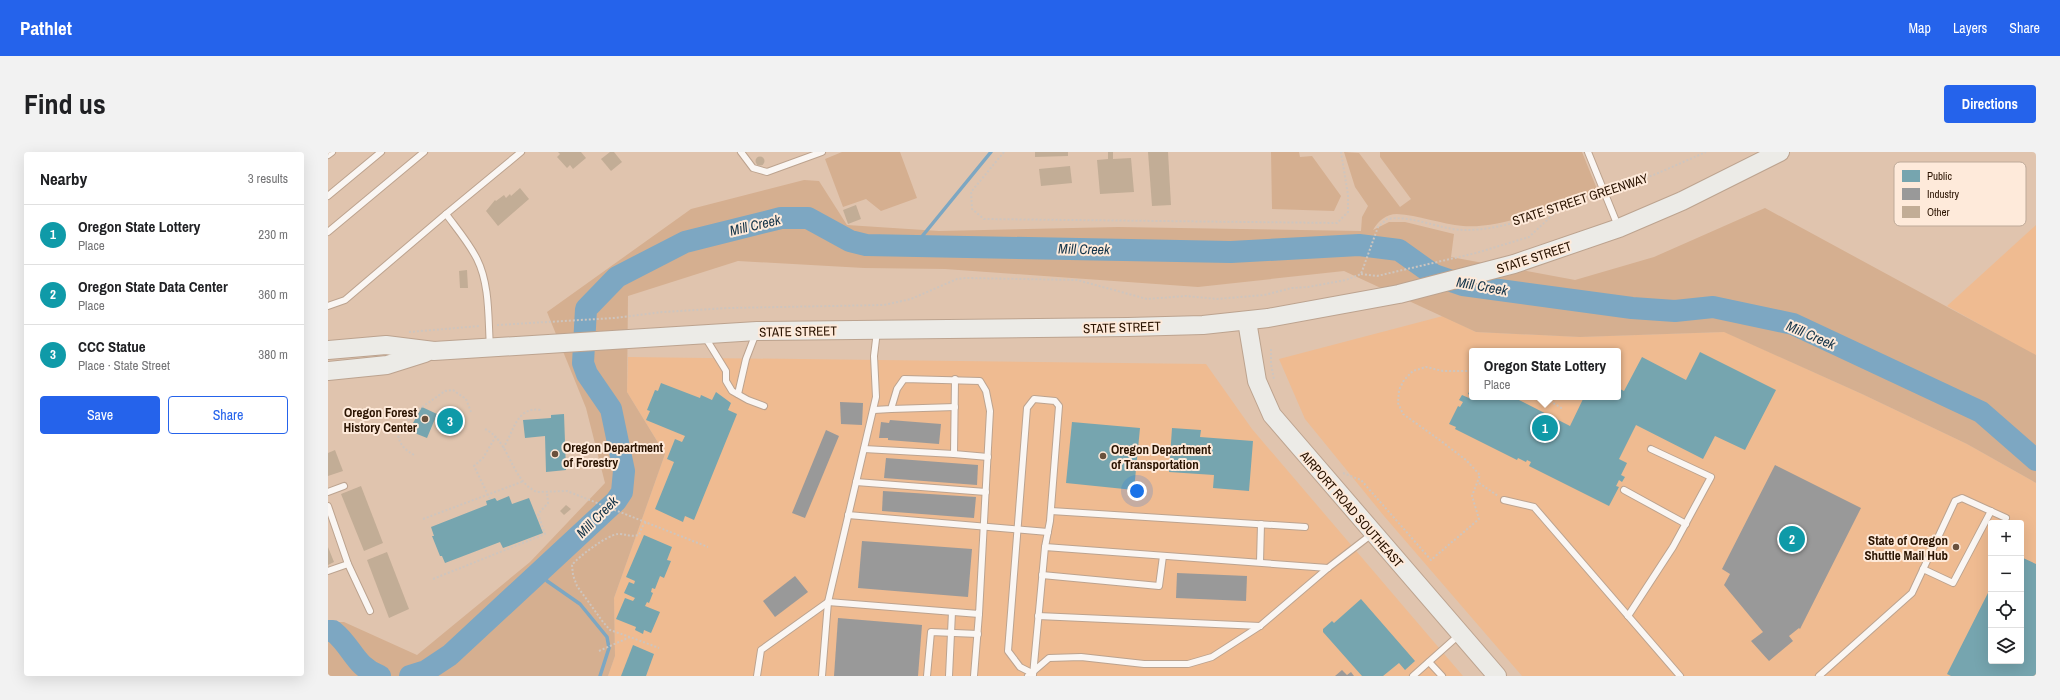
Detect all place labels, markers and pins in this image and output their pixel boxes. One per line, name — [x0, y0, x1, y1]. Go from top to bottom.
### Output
place label: Oregon Forest History Center — [344, 404, 418, 436]
pin: 3 — [437, 406, 463, 436]
pin: 1 — [1532, 413, 1558, 443]
marker: Oregon Forest History Center — [420, 414, 430, 424]
place label: Oregon Department of Forestry — [563, 439, 664, 471]
place label: Oregon Department of Transportation — [1111, 441, 1212, 473]
marker: Oregon Department of Forestry — [550, 449, 560, 459]
marker: Oregon Department of Transportation — [1098, 451, 1108, 461]
pin: 2 — [1779, 524, 1805, 554]
place label: State of Oregon Shuttle Mail Hub — [1864, 532, 1948, 564]
marker: State of Oregon Shuttle Mail Hub — [1951, 542, 1961, 552]

